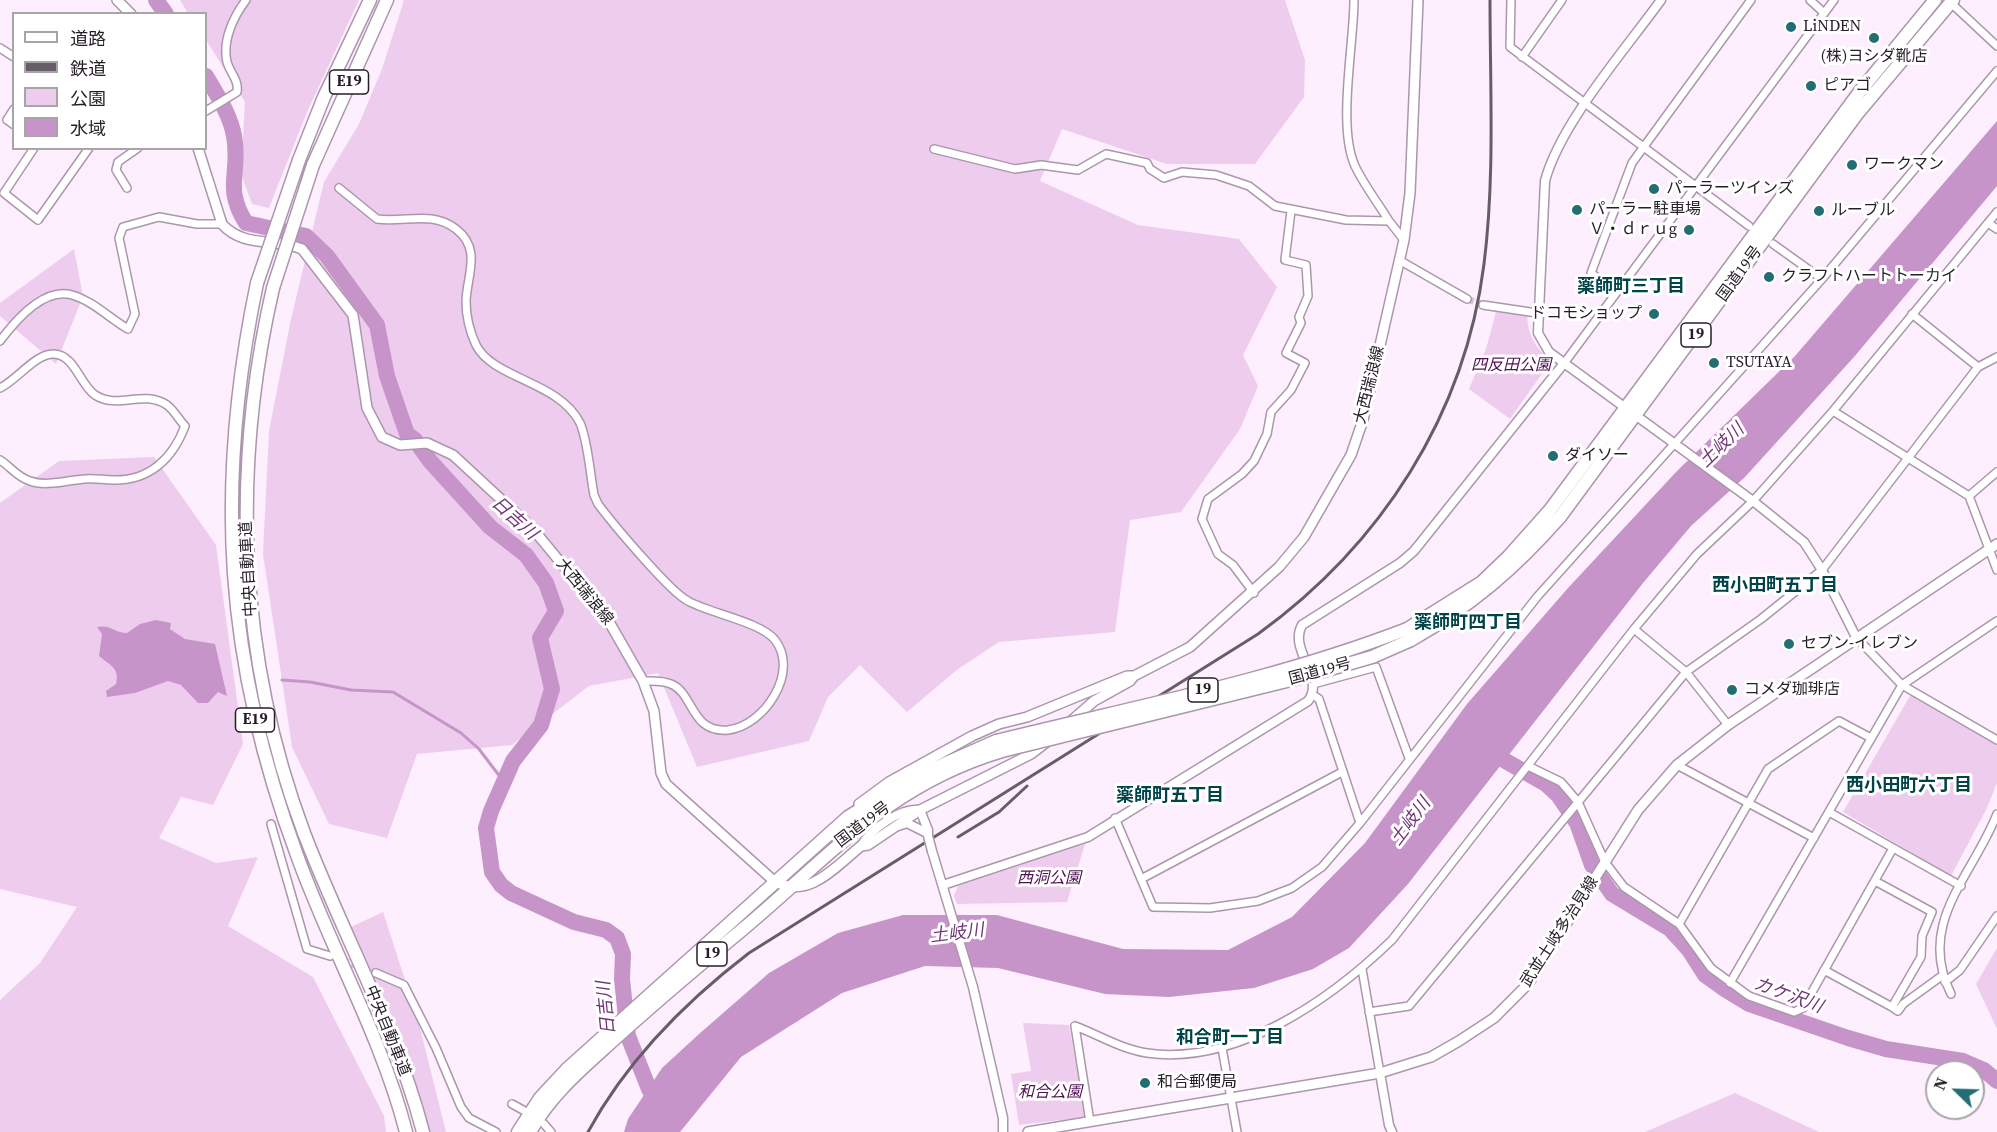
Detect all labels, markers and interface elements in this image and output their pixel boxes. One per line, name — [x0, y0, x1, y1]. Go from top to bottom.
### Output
legend — [12, 12, 207, 150]
place label: LiNDEN — [1803, 17, 1861, 37]
marker: LiNDEN — [1784, 20, 1798, 34]
text: 道路 — [70, 26, 106, 51]
marker: (株)ヨシダ靴店 — [1867, 31, 1881, 45]
place label: (株)ヨシダ靴店 — [1821, 47, 1927, 67]
text: 鉄道 — [70, 56, 106, 81]
road number: E19 — [330, 70, 368, 94]
place label: ピアゴ — [1823, 76, 1871, 96]
marker: ピアゴ — [1804, 79, 1818, 93]
text: 公園 — [70, 86, 106, 111]
text: 水域 — [70, 116, 106, 141]
place label: ワークマン — [1864, 155, 1944, 175]
marker: ワークマン — [1845, 158, 1859, 172]
place label: パーラーツインズ — [1666, 179, 1794, 199]
marker: パーラーツインズ — [1647, 182, 1661, 196]
place label: パーラー駐車場 — [1589, 200, 1701, 220]
place label: ルーブル — [1831, 201, 1895, 221]
marker: パーラー駐車場 — [1570, 203, 1584, 217]
marker: ルーブル — [1812, 204, 1826, 218]
place label: Ｖ・ｄｒｕg — [1589, 220, 1677, 240]
marker: Ｖ・ｄｒｕg — [1682, 223, 1696, 237]
street label: 国道19号 — [1713, 242, 1767, 306]
place label: クラフトハートトーカイ — [1781, 267, 1957, 287]
marker: クラフトハートトーカイ — [1762, 270, 1776, 284]
district label: 薬師町三丁目 — [1577, 276, 1685, 298]
place label: ドコモショップ — [1530, 304, 1642, 324]
marker: ドコモショップ — [1647, 307, 1661, 321]
road number: 19 — [1681, 323, 1711, 347]
street label: 大西瑞浪線 — [1351, 344, 1389, 426]
place label: TSUTAYA — [1726, 353, 1792, 373]
park label: 四反田公園 — [1471, 356, 1551, 376]
marker: TSUTAYA — [1707, 356, 1721, 370]
water label: 土岐川 — [1695, 419, 1749, 473]
place label: ダイソー — [1565, 446, 1629, 466]
marker: ダイソー — [1546, 449, 1560, 463]
water label: 日吉川 — [487, 493, 541, 545]
street label: 中央自動車道 — [237, 521, 261, 617]
street label: 大西瑞浪線 — [551, 555, 617, 629]
district label: 西小田町五丁目 — [1712, 575, 1838, 597]
district label: 薬師町四丁目 — [1414, 612, 1522, 634]
place label: セブン-イレブン — [1801, 634, 1918, 654]
marker: セブン-イレブン — [1782, 637, 1796, 651]
street label: 国道19号 — [1287, 654, 1353, 690]
road number: 19 — [1188, 678, 1218, 702]
place label: コメダ珈琲店 — [1744, 680, 1840, 700]
marker: コメダ珈琲店 — [1725, 683, 1739, 697]
road number: E19 — [236, 708, 274, 732]
district label: 西小田町六丁目 — [1846, 775, 1972, 797]
district label: 薬師町五丁目 — [1116, 785, 1224, 807]
water label: 土岐川 — [1386, 794, 1436, 850]
street label: 国道19号 — [832, 798, 894, 852]
park label: 西洞公園 — [1017, 869, 1081, 889]
street label: 武並土岐多治見線 — [1517, 873, 1603, 991]
water label: 土岐川 — [929, 920, 985, 948]
road number: 19 — [697, 942, 727, 966]
water label: カケ沢川 — [1750, 974, 1826, 1018]
water label: 日吉川 — [593, 980, 621, 1036]
street label: 中央自動車道 — [360, 983, 414, 1079]
district label: 和合町一丁目 — [1176, 1027, 1284, 1049]
north arrow — [1925, 1060, 1985, 1120]
place label: 和合郵便局 — [1157, 1073, 1237, 1093]
text: N — [1928, 1074, 1953, 1093]
marker: 和合郵便局 — [1138, 1076, 1152, 1090]
park label: 和合公園 — [1018, 1083, 1082, 1103]

